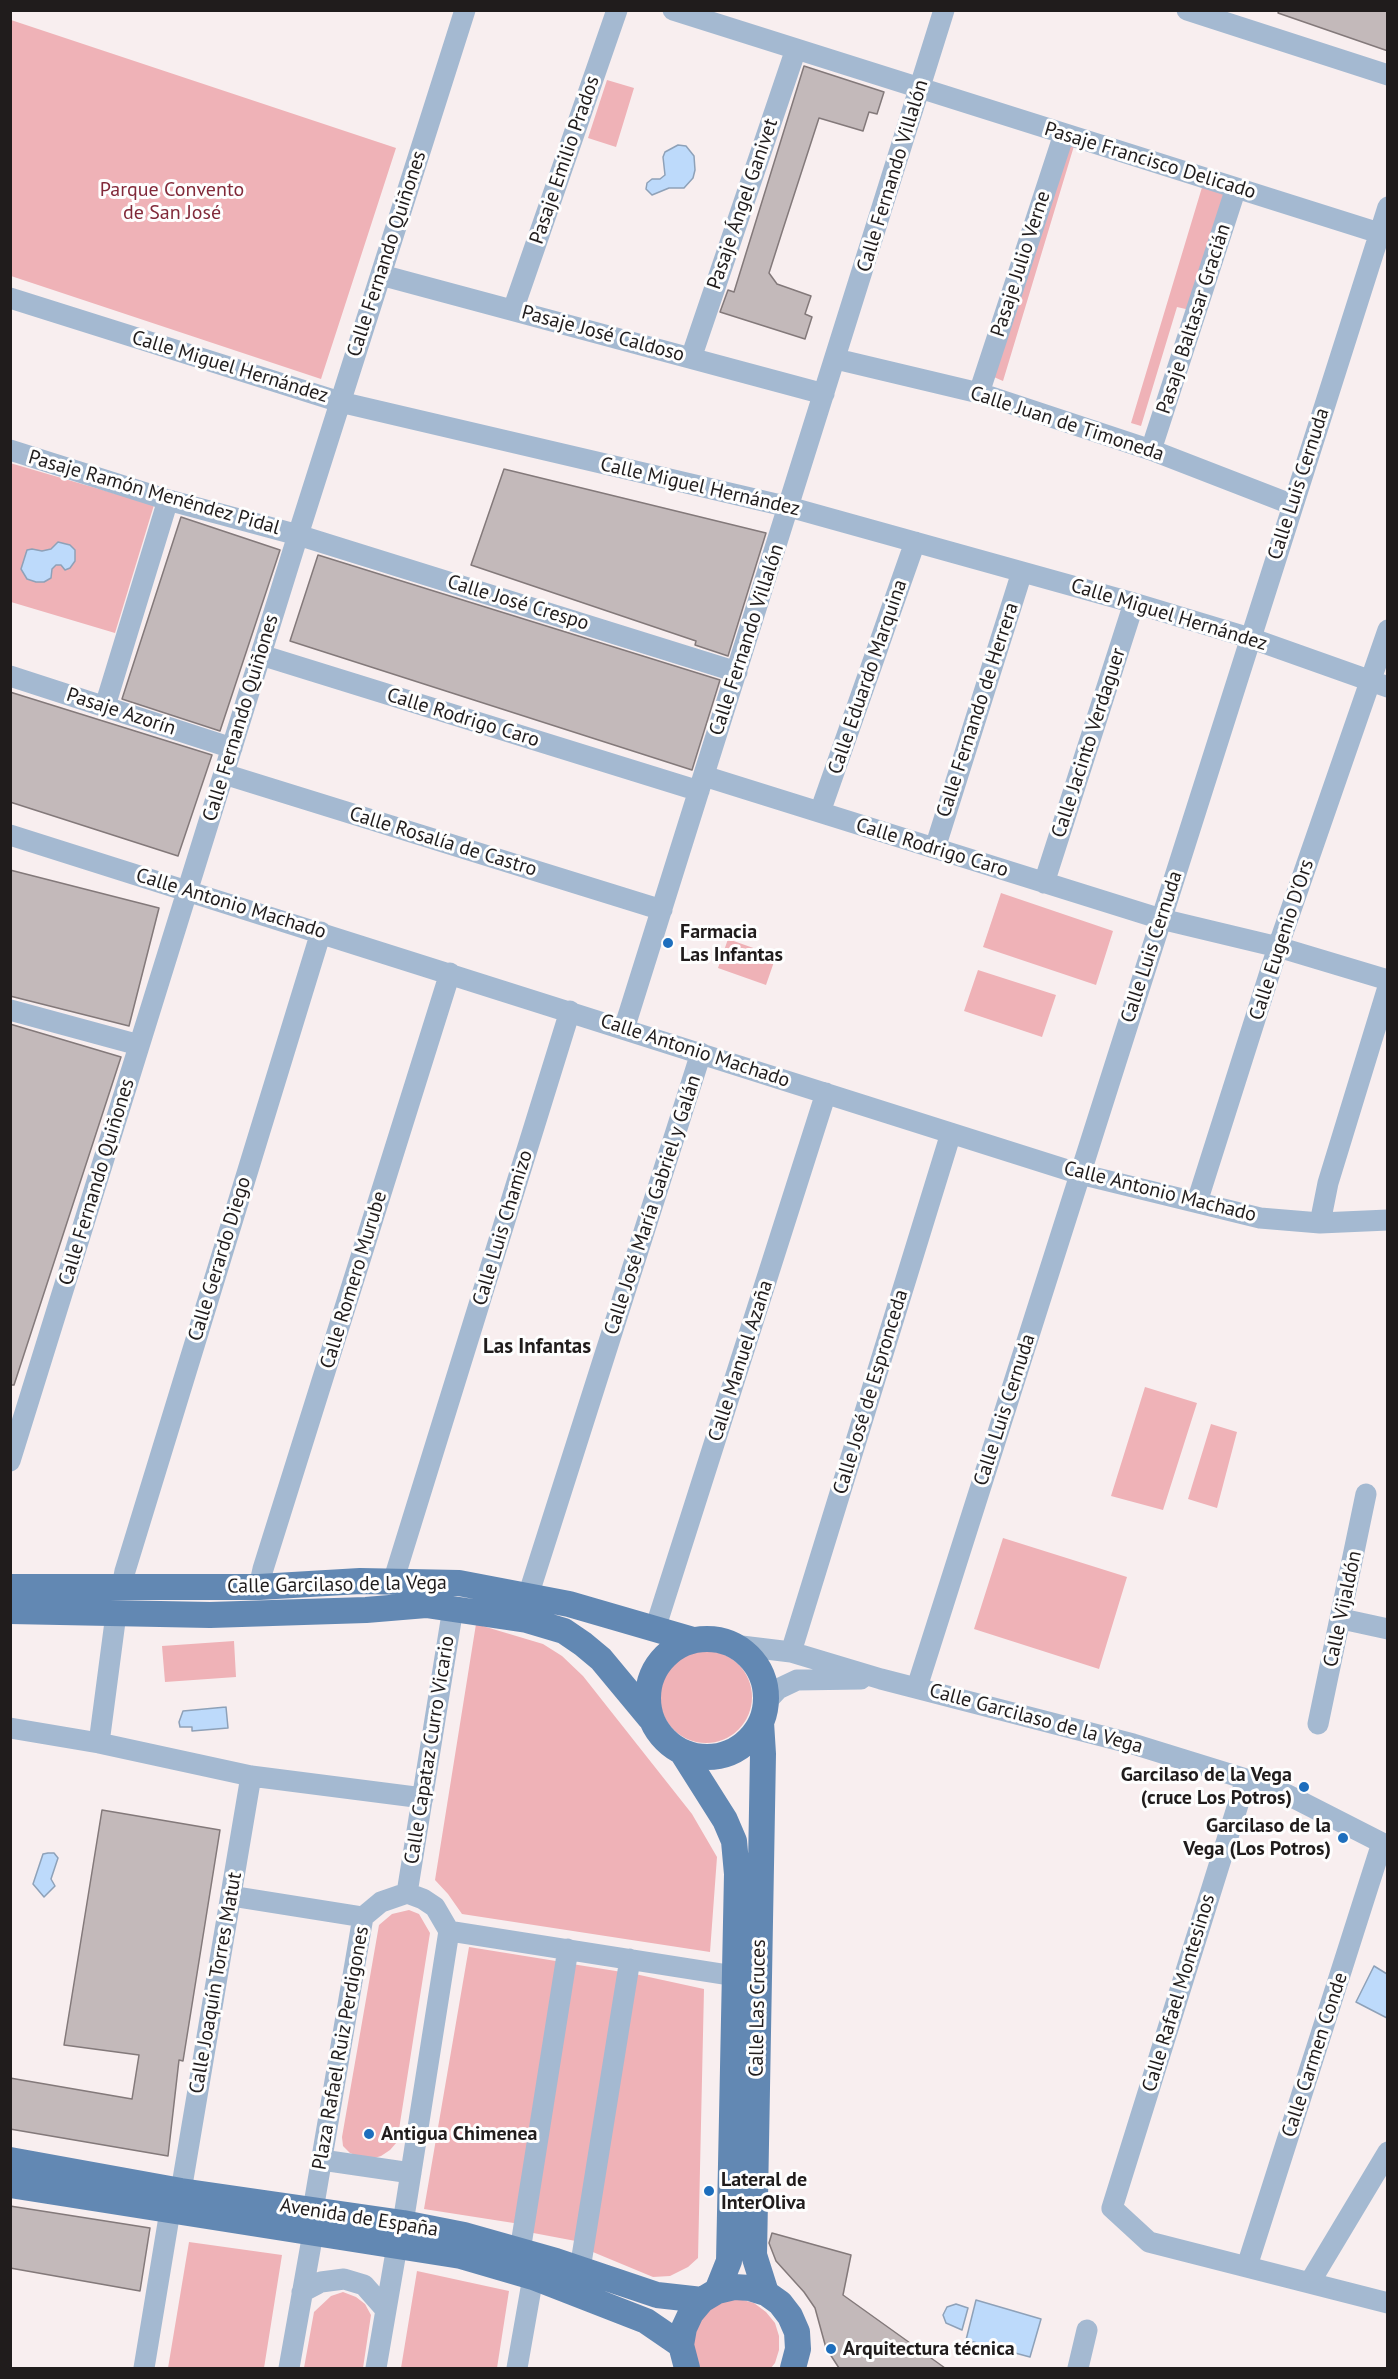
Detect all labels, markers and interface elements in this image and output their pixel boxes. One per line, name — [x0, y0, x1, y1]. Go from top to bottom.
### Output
street label: Pasaje Emilio Prados — [525, 73, 605, 247]
street label: Calle Fernando Villalón — [852, 77, 934, 275]
street label: Pasaje Ángel Ganivet — [702, 115, 784, 293]
street label: Pasaje Francisco Delicado — [1041, 117, 1259, 205]
street label: Calle Fernando Quiñones — [342, 148, 432, 360]
park label: Parque Convento de San José — [100, 178, 244, 225]
street label: Pasaje Julio Verne — [986, 188, 1056, 340]
street label: Pasaje Baltasar Gracián — [1152, 221, 1236, 417]
street label: Pasaje José Caldoso — [519, 301, 687, 367]
street label: Calle Miguel Hernández — [129, 326, 331, 408]
street label: Calle Juan de Timoneda — [967, 381, 1167, 467]
street label: Calle Luis Cernuda — [1263, 405, 1335, 563]
street label: Pasaje Ramón Menéndez Pidal — [25, 446, 283, 540]
street label: Calle Miguel Hernández — [598, 452, 802, 522]
street label: Calle Fernando Villalón — [705, 541, 789, 739]
street label: Calle José Crespo — [444, 570, 592, 636]
street label: Calle Miguel Hernández — [1068, 574, 1270, 656]
street label: Calle Eduardo Marquina — [823, 577, 913, 777]
street label: Calle Fernando de Herrera — [932, 600, 1024, 820]
street label: Calle Fernando Quiñones — [198, 612, 284, 824]
street label: Calle Jacinto Verdaguer — [1047, 645, 1131, 841]
street label: Pasaje Azorín — [63, 683, 179, 741]
street label: Calle Rodrigo Caro — [384, 683, 542, 753]
street label: Calle Rosalía de Castro — [346, 802, 540, 882]
street label: Calle Rodrigo Caro — [853, 813, 1011, 883]
street label: Calle Eugenio D'Ors — [1245, 857, 1319, 1023]
street label: Calle Antonio Machado — [133, 864, 329, 944]
street label: Calle Luis Cernuda — [1116, 868, 1188, 1026]
place label: Farmacia Las Infantas — [680, 920, 783, 967]
marker: Farmacia Las Infantas — [661, 936, 675, 950]
street label: Calle Antonio Machado — [597, 1009, 793, 1093]
street label: Calle José María Gabriel y Galán — [600, 1072, 706, 1338]
street label: Calle Fernando Quiñones — [54, 1076, 140, 1288]
street label: Calle Luis Chamizo — [468, 1147, 538, 1309]
street label: Calle Antonio Machado — [1061, 1156, 1259, 1228]
street label: Calle Gerardo Diego — [184, 1174, 256, 1344]
street label: Calle Romero Murube — [316, 1188, 392, 1372]
street label: Calle Manuel Azaña — [704, 1277, 778, 1445]
street label: Calle José de Espronceda — [828, 1287, 914, 1497]
street label: Calle Luis Cernuda — [969, 1331, 1041, 1489]
district label: Las Infantas — [483, 1334, 591, 1360]
street label: Calle Vijaldón — [1319, 1549, 1367, 1669]
street label: Calle Garcilaso de la Vega — [227, 1571, 447, 1599]
street label: Calle Capataz Curro Vicario — [400, 1634, 460, 1866]
street label: Calle Garcilaso de la Vega — [927, 1679, 1145, 1759]
place label: Garcilaso de la Vega (cruce Los Potros) — [1121, 1763, 1292, 1810]
marker: Garcilaso de la Vega (cruce Los Potros) — [1297, 1780, 1311, 1794]
place label: Garcilaso de la Vega (Los Potros) — [1183, 1814, 1331, 1861]
marker: Garcilaso de la Vega (Los Potros) — [1336, 1831, 1350, 1845]
street label: Calle Joaquín Torres Matut — [185, 1870, 247, 2096]
street label: Calle Rafael Montesinos — [1137, 1891, 1221, 2095]
street label: Plaza Rafael Ruiz Perdigones — [308, 1924, 374, 2172]
street label: Calle Las Cruces — [745, 1939, 771, 2077]
street label: Calle Carmen Conde — [1277, 1970, 1353, 2140]
place label: Antigua Chimenea — [381, 2122, 538, 2146]
marker: Antigua Chimenea — [362, 2127, 376, 2141]
place label: Lateral de InterOliva — [721, 2168, 807, 2215]
marker: Lateral de InterOliva — [702, 2184, 716, 2198]
street label: Avenida de España — [278, 2194, 440, 2242]
place label: Arquitectura técnica — [843, 2337, 1015, 2361]
marker: Arquitectura técnica — [824, 2342, 838, 2356]

